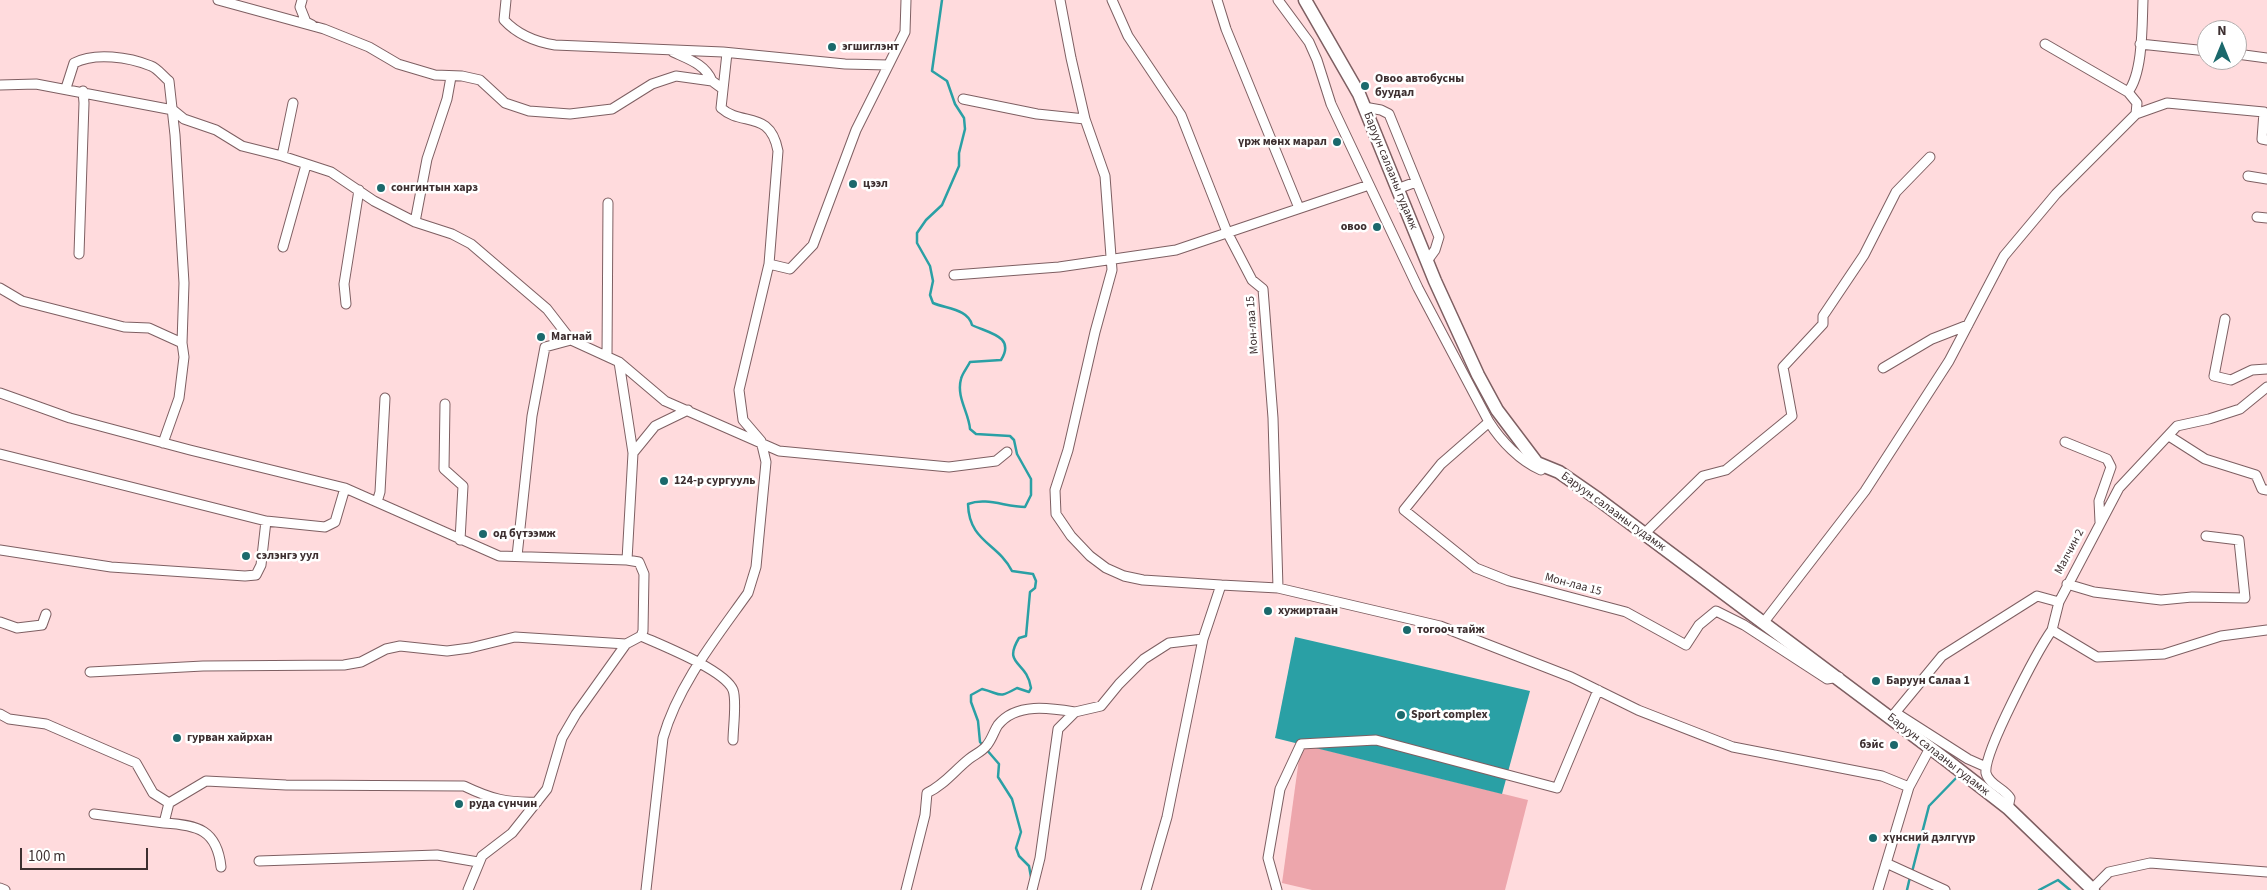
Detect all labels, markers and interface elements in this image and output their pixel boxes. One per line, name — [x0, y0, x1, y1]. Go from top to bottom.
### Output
north arrow — [2197, 20, 2247, 70]
text: N — [2217, 21, 2227, 41]
place label: эгшиглэнт — [842, 40, 899, 54]
marker: эгшиглэнт — [826, 41, 838, 53]
place label: Овоо автобусны буудал — [1375, 72, 1464, 100]
marker: Овоо автобусны буудал — [1359, 80, 1371, 92]
street label: Баруун салааны гудамж — [1360, 110, 1420, 232]
place label: үрж мөнх марал — [1238, 135, 1327, 149]
marker: үрж мөнх марал — [1331, 136, 1343, 148]
place label: цээл — [863, 177, 888, 191]
marker: цээл — [847, 178, 859, 190]
place label: сонгинтын харз — [391, 181, 478, 195]
marker: сонгинтын харз — [375, 182, 387, 194]
place label: овоо — [1341, 220, 1367, 234]
marker: овоо — [1371, 221, 1383, 233]
street label: Мон-лаа 15 — [1244, 295, 1262, 355]
place label: Магнай — [551, 330, 592, 344]
marker: Магнай — [535, 331, 547, 343]
street label: Баруун салааны гудамж — [1558, 469, 1668, 555]
place label: 124-р сургууль — [674, 474, 755, 488]
marker: 124-р сургууль — [658, 475, 670, 487]
place label: од бүтээмж — [493, 527, 556, 541]
street label: Малчин 2 — [2052, 527, 2088, 577]
marker: од бүтээмж — [477, 528, 489, 540]
place label: сэлэнгэ уул — [256, 549, 319, 563]
marker: сэлэнгэ уул — [240, 550, 252, 562]
street label: Мон-лаа 15 — [1543, 570, 1603, 600]
place label: хужиртаан — [1278, 604, 1338, 618]
marker: хужиртаан — [1262, 605, 1274, 617]
place label: тогооч тайж — [1417, 623, 1485, 637]
marker: тогооч тайж — [1401, 624, 1413, 636]
place label: Баруун Салаа 1 — [1886, 674, 1970, 688]
marker: Баруун Салаа 1 — [1870, 675, 1882, 687]
place label: Sport complex — [1411, 708, 1488, 722]
marker: Sport complex — [1395, 709, 1407, 721]
street label: Баруун салааны гудамж — [1884, 711, 1992, 799]
place label: гурван хайрхан — [187, 731, 273, 745]
marker: гурван хайрхан — [171, 732, 183, 744]
place label: бэйс — [1859, 738, 1884, 752]
marker: бэйс — [1888, 739, 1900, 751]
place label: руда сүнчин — [469, 797, 537, 811]
marker: руда сүнчин — [453, 798, 465, 810]
place label: хүнсний дэлгүүр — [1883, 831, 1975, 845]
marker: хүнсний дэлгүүр — [1867, 832, 1879, 844]
scale bar — [22, 838, 150, 870]
text: 100 m — [28, 846, 66, 867]

